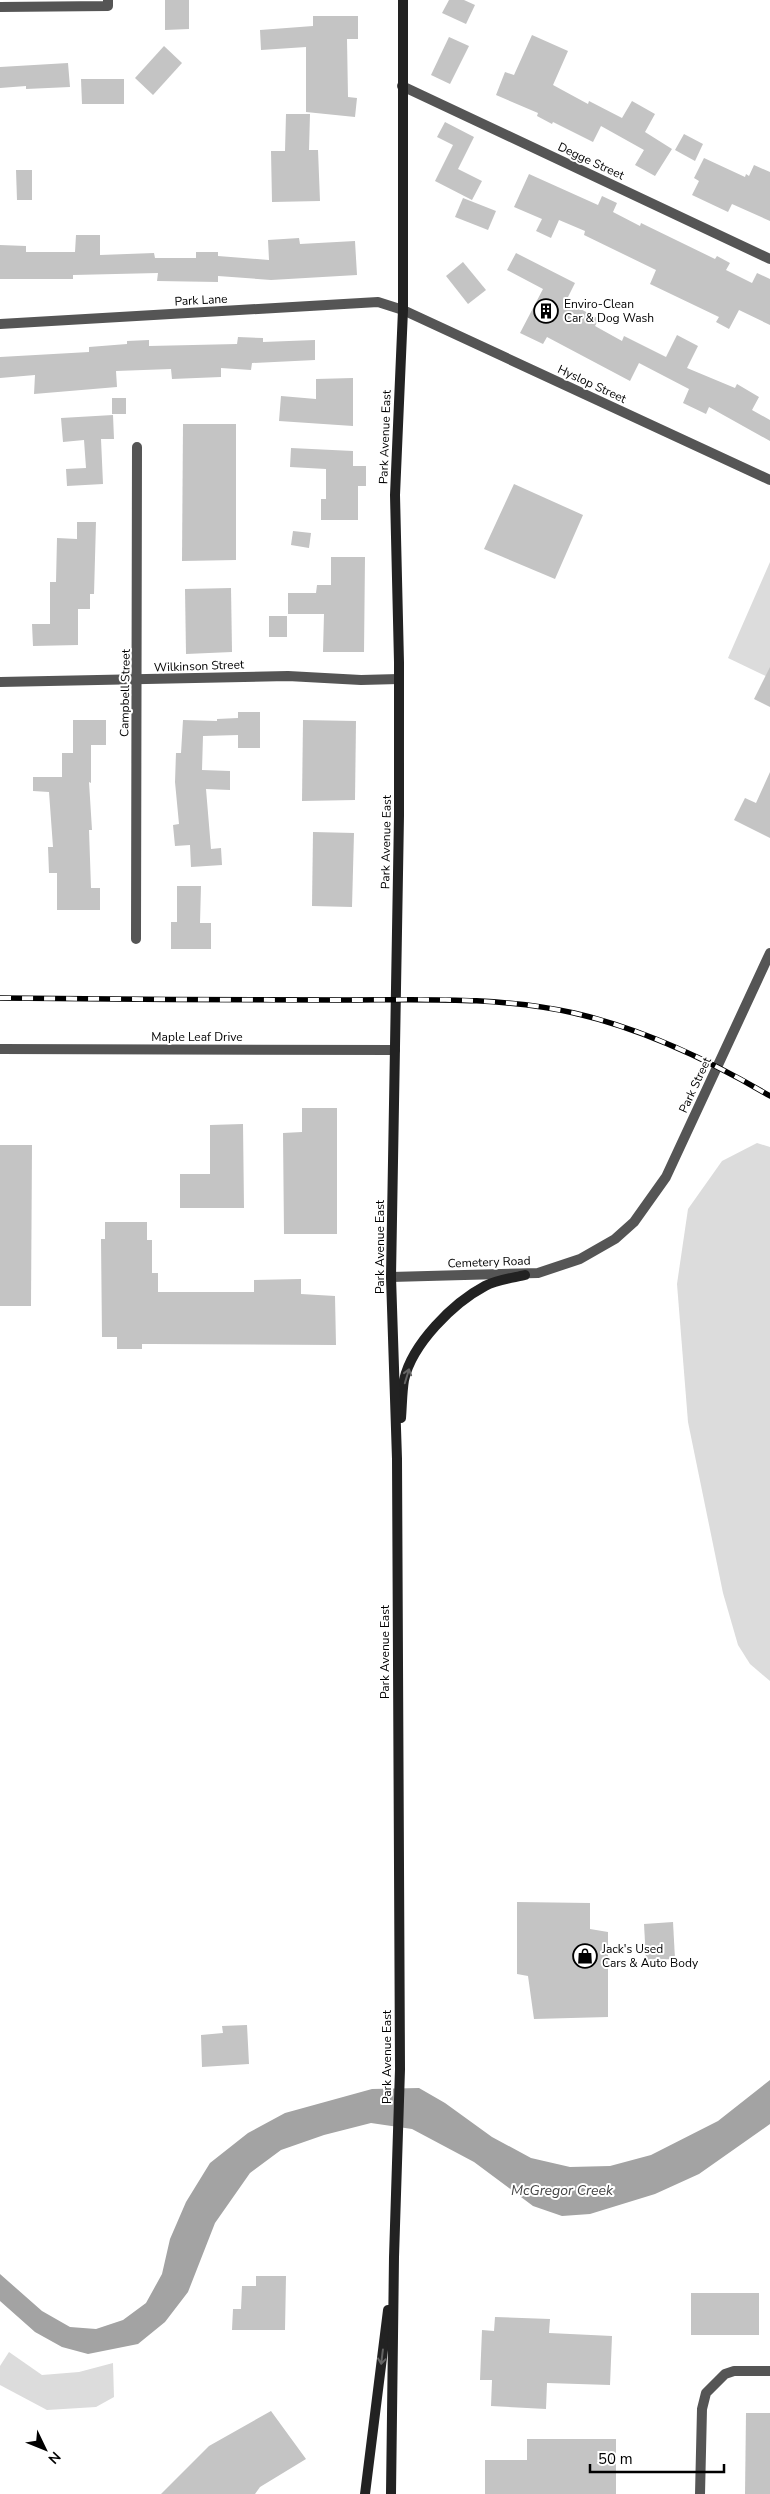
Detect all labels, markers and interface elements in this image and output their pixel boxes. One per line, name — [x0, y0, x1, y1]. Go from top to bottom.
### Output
street label: Degge Street — [555, 139, 628, 184]
street label: Park Lane — [174, 291, 228, 309]
place label: Enviro-Clean Car & Dog Wash — [564, 296, 654, 326]
building icon: Enviro-Clean Car & Dog Wash — [533, 298, 559, 324]
street label: Hyslop Street — [555, 361, 630, 407]
street label: Park Avenue East — [375, 389, 395, 484]
street label: Campbell Street — [116, 648, 134, 737]
street label: Wilkinson Street — [154, 656, 245, 676]
street label: Park Avenue East — [377, 794, 395, 889]
street label: Maple Leaf Drive — [151, 1029, 243, 1045]
street label: Park Street — [675, 1054, 715, 1115]
street label: Park Avenue East — [372, 1199, 388, 1294]
street label: Cemetery Road — [447, 1253, 531, 1271]
one-way arrow — [402, 1368, 412, 1384]
street label: Park Avenue East — [377, 1604, 393, 1699]
place label: Jack's Used Cars & Auto Body — [601, 1941, 699, 1971]
shop icon: Jack's Used Cars & Auto Body — [572, 1943, 598, 1969]
street label: Park Avenue East — [379, 2009, 395, 2104]
water label: McGregor Creek — [511, 2181, 614, 2200]
one-way arrow — [377, 2349, 387, 2365]
north arrow — [20, 2424, 70, 2474]
scale bar — [590, 2442, 724, 2474]
text: N — [44, 2447, 65, 2468]
text: 50 m — [598, 2449, 633, 2469]

